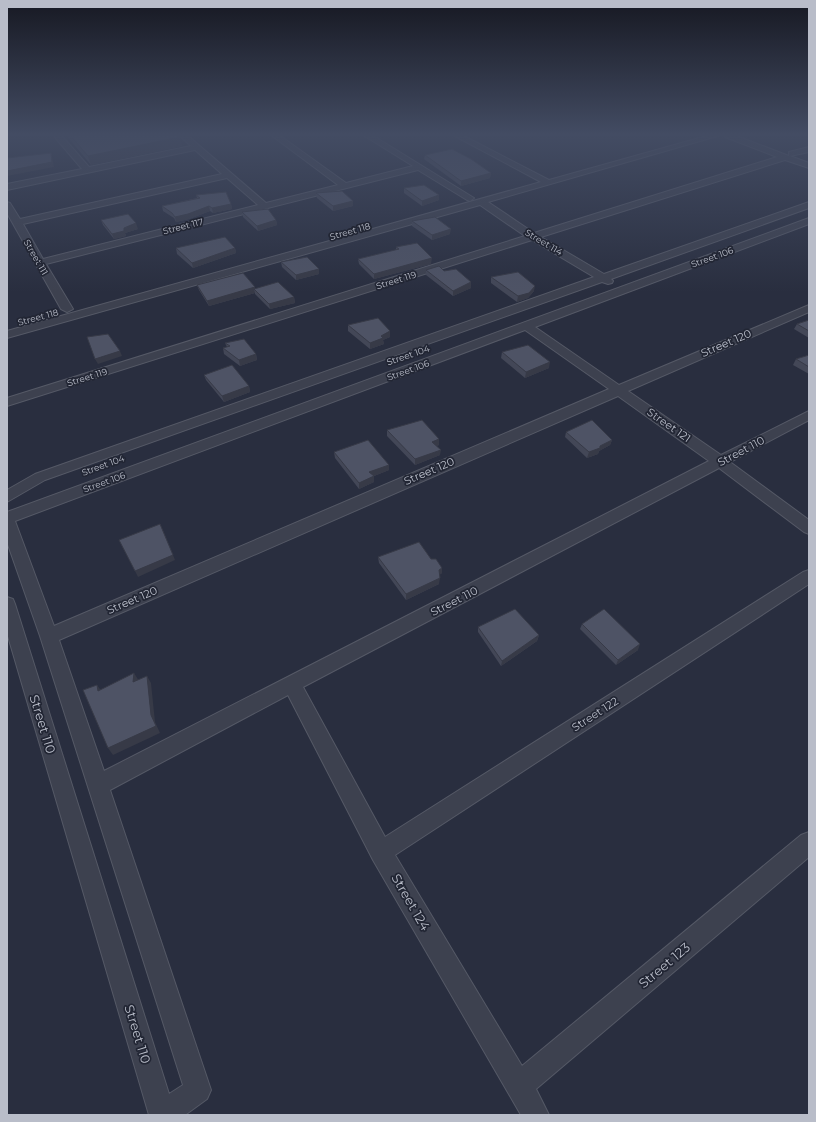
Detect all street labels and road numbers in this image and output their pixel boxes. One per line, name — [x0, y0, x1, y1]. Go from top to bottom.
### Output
street label: Street 117 — [162, 216, 204, 236]
street label: Street 118 — [328, 220, 372, 242]
street label: Street 114 — [523, 226, 565, 258]
street label: Street 111 — [21, 237, 51, 277]
street label: Street 106 — [689, 244, 735, 270]
street label: Street 119 — [375, 269, 418, 291]
street label: Street 118 — [16, 306, 60, 328]
street label: Street 120 — [699, 326, 753, 360]
street label: Street 104 — [385, 343, 431, 367]
street label: Street 106 — [385, 357, 431, 383]
street label: Street 119 — [66, 366, 109, 388]
street label: Street 121 — [644, 405, 694, 445]
street label: Street 110 — [715, 433, 767, 469]
street label: Street 104 — [80, 452, 126, 478]
street label: Street 120 — [402, 454, 456, 488]
street label: Street 106 — [81, 469, 127, 495]
street label: Street 120 — [105, 583, 159, 617]
street label: Street 110 — [428, 583, 480, 619]
street label: Street 110 — [26, 693, 60, 755]
street label: Street 122 — [569, 694, 621, 734]
street label: Street 124 — [388, 871, 434, 934]
street label: Street 123 — [635, 939, 693, 991]
street label: Street 110 — [121, 1003, 155, 1065]

